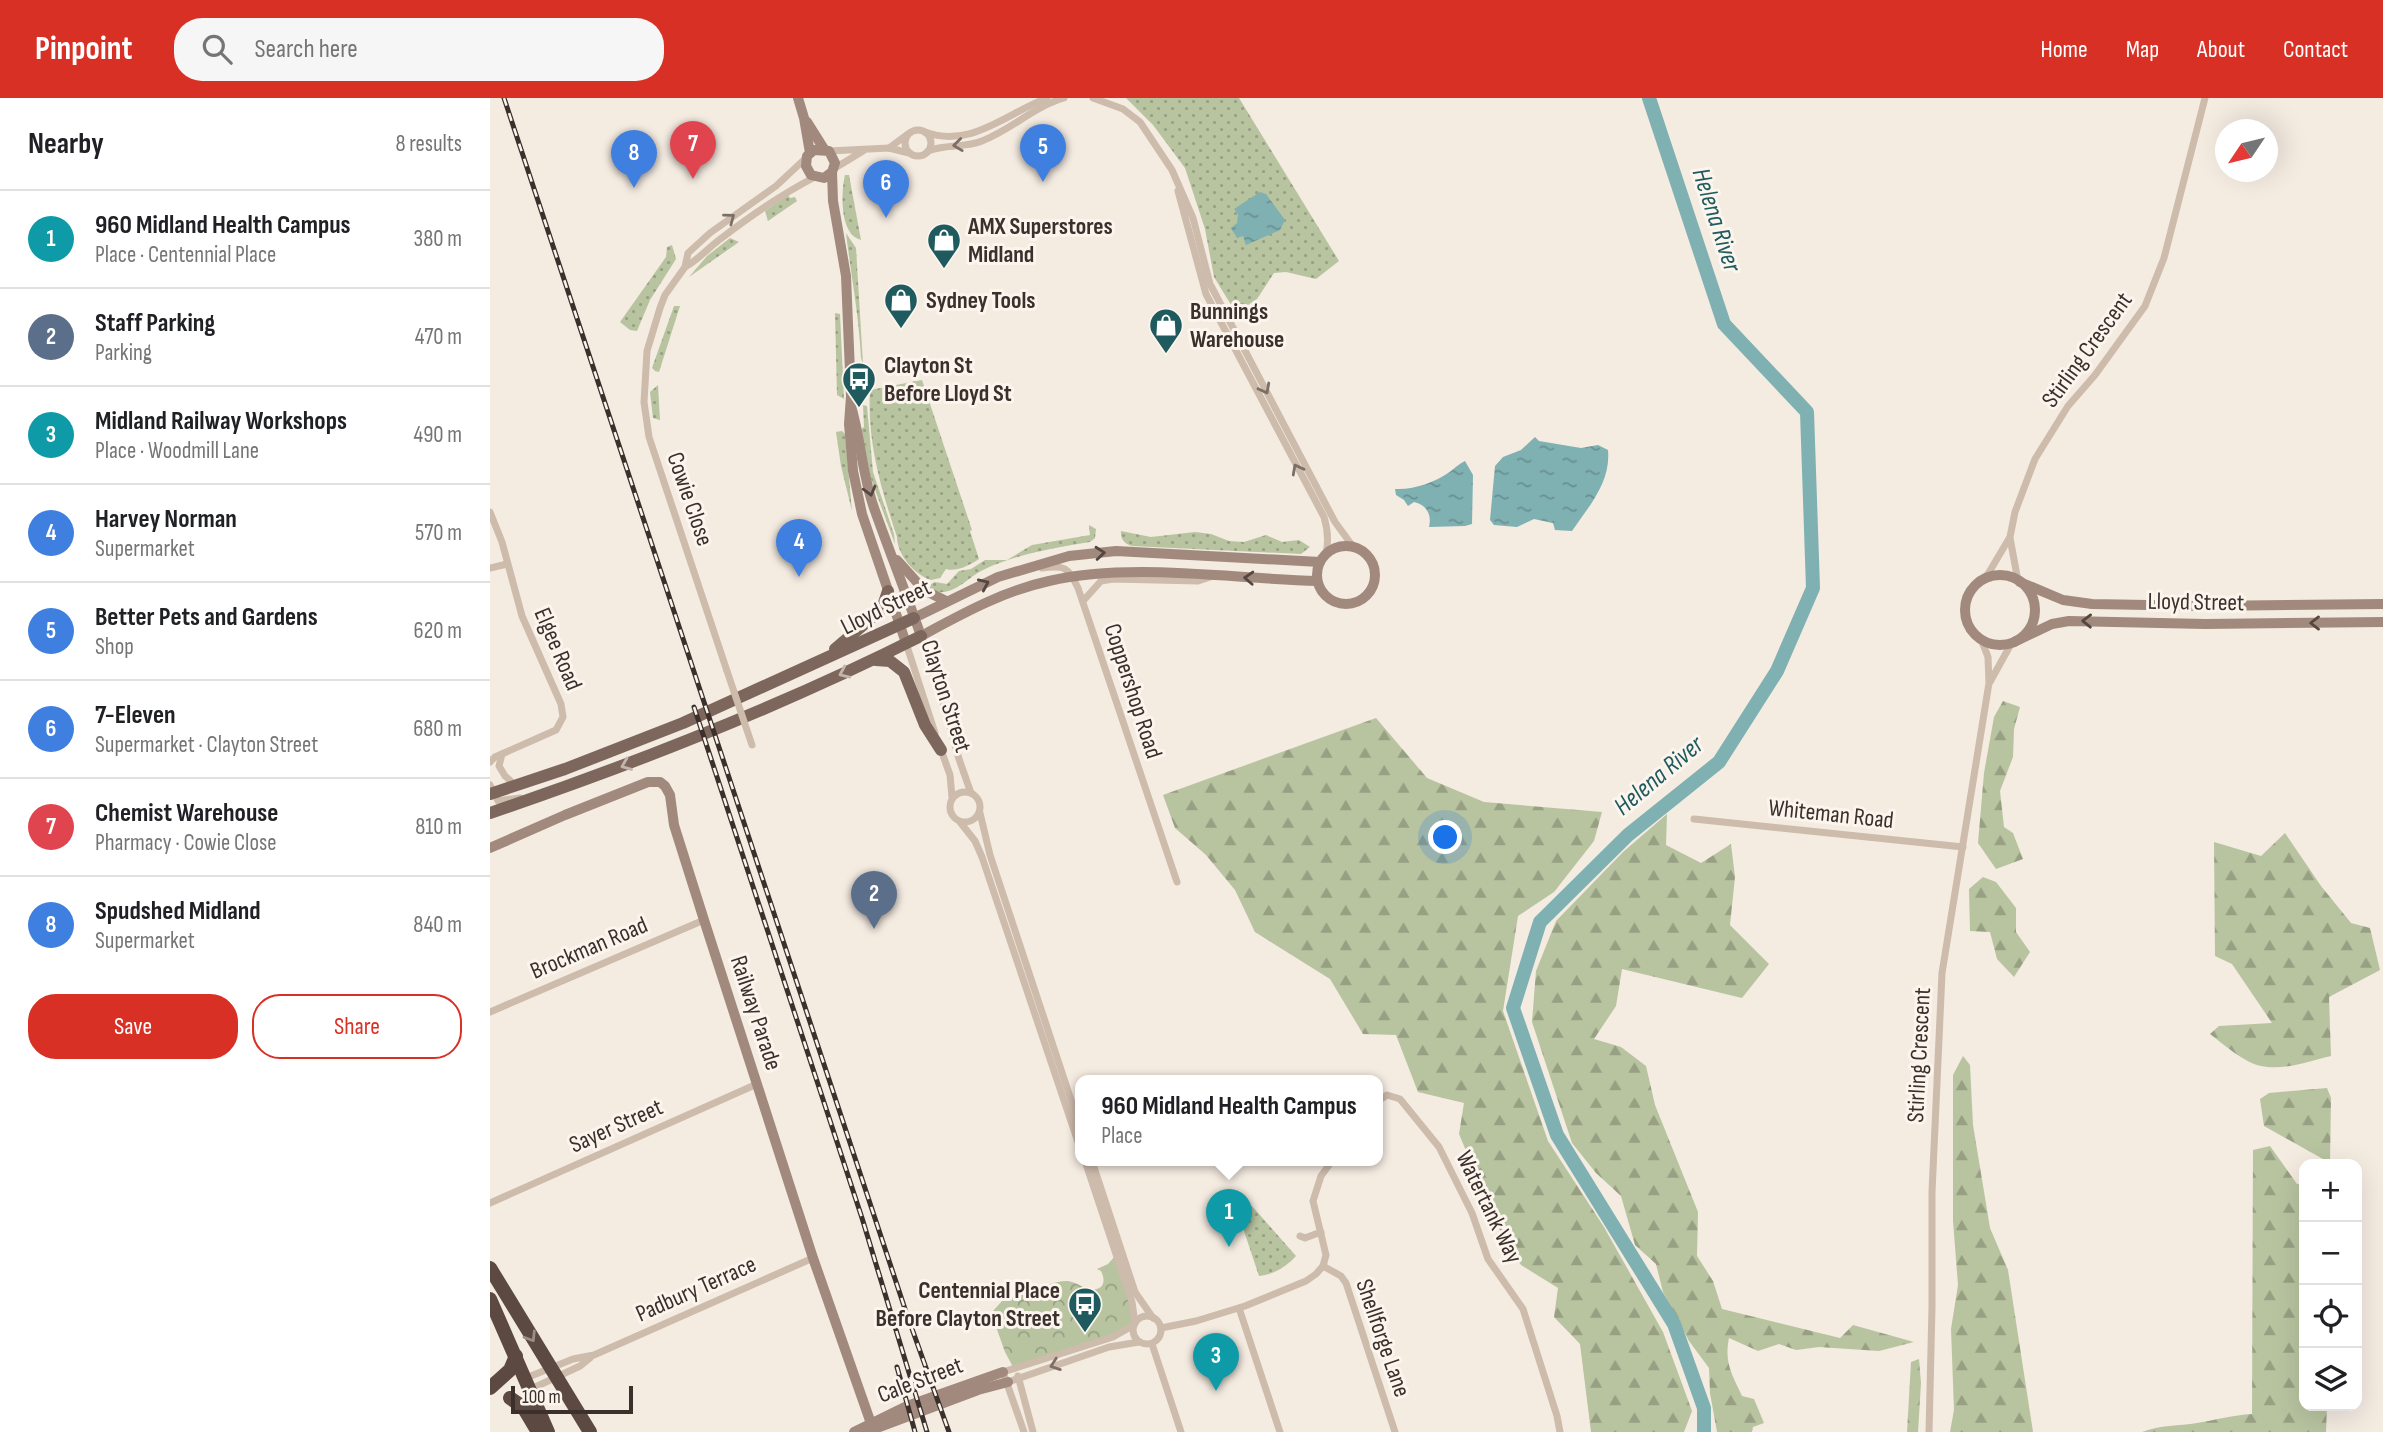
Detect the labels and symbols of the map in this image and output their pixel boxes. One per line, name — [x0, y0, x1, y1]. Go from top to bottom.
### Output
north arrow — [2215, 119, 2278, 182]
pin: 7 — [670, 121, 716, 179]
pin: 5 — [1020, 124, 1066, 182]
pin: 8 — [611, 130, 657, 188]
one-way arrow — [953, 138, 964, 153]
pin: 6 — [863, 160, 909, 218]
water label: Helena River — [1685, 164, 1748, 277]
place label: AMX Superstores Midland — [967, 212, 1113, 269]
one-way arrow — [722, 214, 734, 227]
shop icon: AMX Superstores Midland — [925, 221, 963, 270]
shop icon: Sydney Tools — [882, 281, 920, 330]
place label: Sydney Tools — [926, 286, 1035, 315]
street label: Stirling Crescent — [2036, 287, 2138, 413]
place label: Bunnings Warehouse — [1190, 297, 1284, 354]
shop icon: Bunnings Warehouse — [1147, 306, 1185, 355]
place label: Clayton St Before Lloyd St — [884, 351, 1012, 408]
bus stop icon: Clayton St Before Lloyd St — [840, 360, 878, 409]
one-way arrow — [1257, 382, 1271, 394]
street label: Cowie Close — [660, 448, 720, 550]
one-way arrow — [1292, 464, 1306, 476]
one-way arrow — [861, 485, 876, 497]
pin: 4 — [776, 519, 822, 577]
one-way arrow — [1094, 545, 1106, 560]
one-way arrow — [1243, 570, 1254, 585]
street label: Lloyd Street — [836, 573, 936, 641]
one-way arrow — [976, 578, 989, 592]
street label: Lloyd Street — [2147, 587, 2245, 617]
street label: Elgee Road — [528, 603, 588, 695]
one-way arrow — [2082, 613, 2092, 629]
one-way arrow — [2309, 615, 2320, 631]
street label: Coppershop Road — [1098, 620, 1168, 762]
street label: Clayton Street — [914, 636, 978, 756]
one-way arrow — [839, 665, 852, 679]
water label: Helena River — [1608, 729, 1711, 822]
one-way arrow — [621, 756, 633, 770]
street label: Whiteman Road — [1767, 793, 1895, 835]
your location — [1428, 820, 1462, 854]
pin: 2 — [851, 871, 897, 929]
street label: Brockman Road — [526, 910, 652, 986]
street label: Railway Parade — [724, 952, 788, 1074]
street label: Stirling Crescent — [1901, 987, 1937, 1123]
street label: Sayer Street — [565, 1093, 667, 1159]
street label: Watertank Way — [1449, 1146, 1529, 1268]
pin: 1 — [1206, 1189, 1252, 1247]
street label: Padbury Terrace — [631, 1250, 761, 1328]
street label: Shellforge Lane — [1349, 1275, 1417, 1401]
place label: Centennial Place Before Clayton Street — [876, 1276, 1060, 1333]
bus stop icon: Centennial Place Before Clayton Street — [1066, 1285, 1104, 1334]
one-way arrow — [523, 1330, 536, 1343]
pin: 3 — [1193, 1333, 1239, 1391]
street label: Cale Street — [873, 1351, 967, 1409]
one-way arrow — [1049, 1357, 1061, 1371]
scale bar — [511, 1383, 634, 1415]

